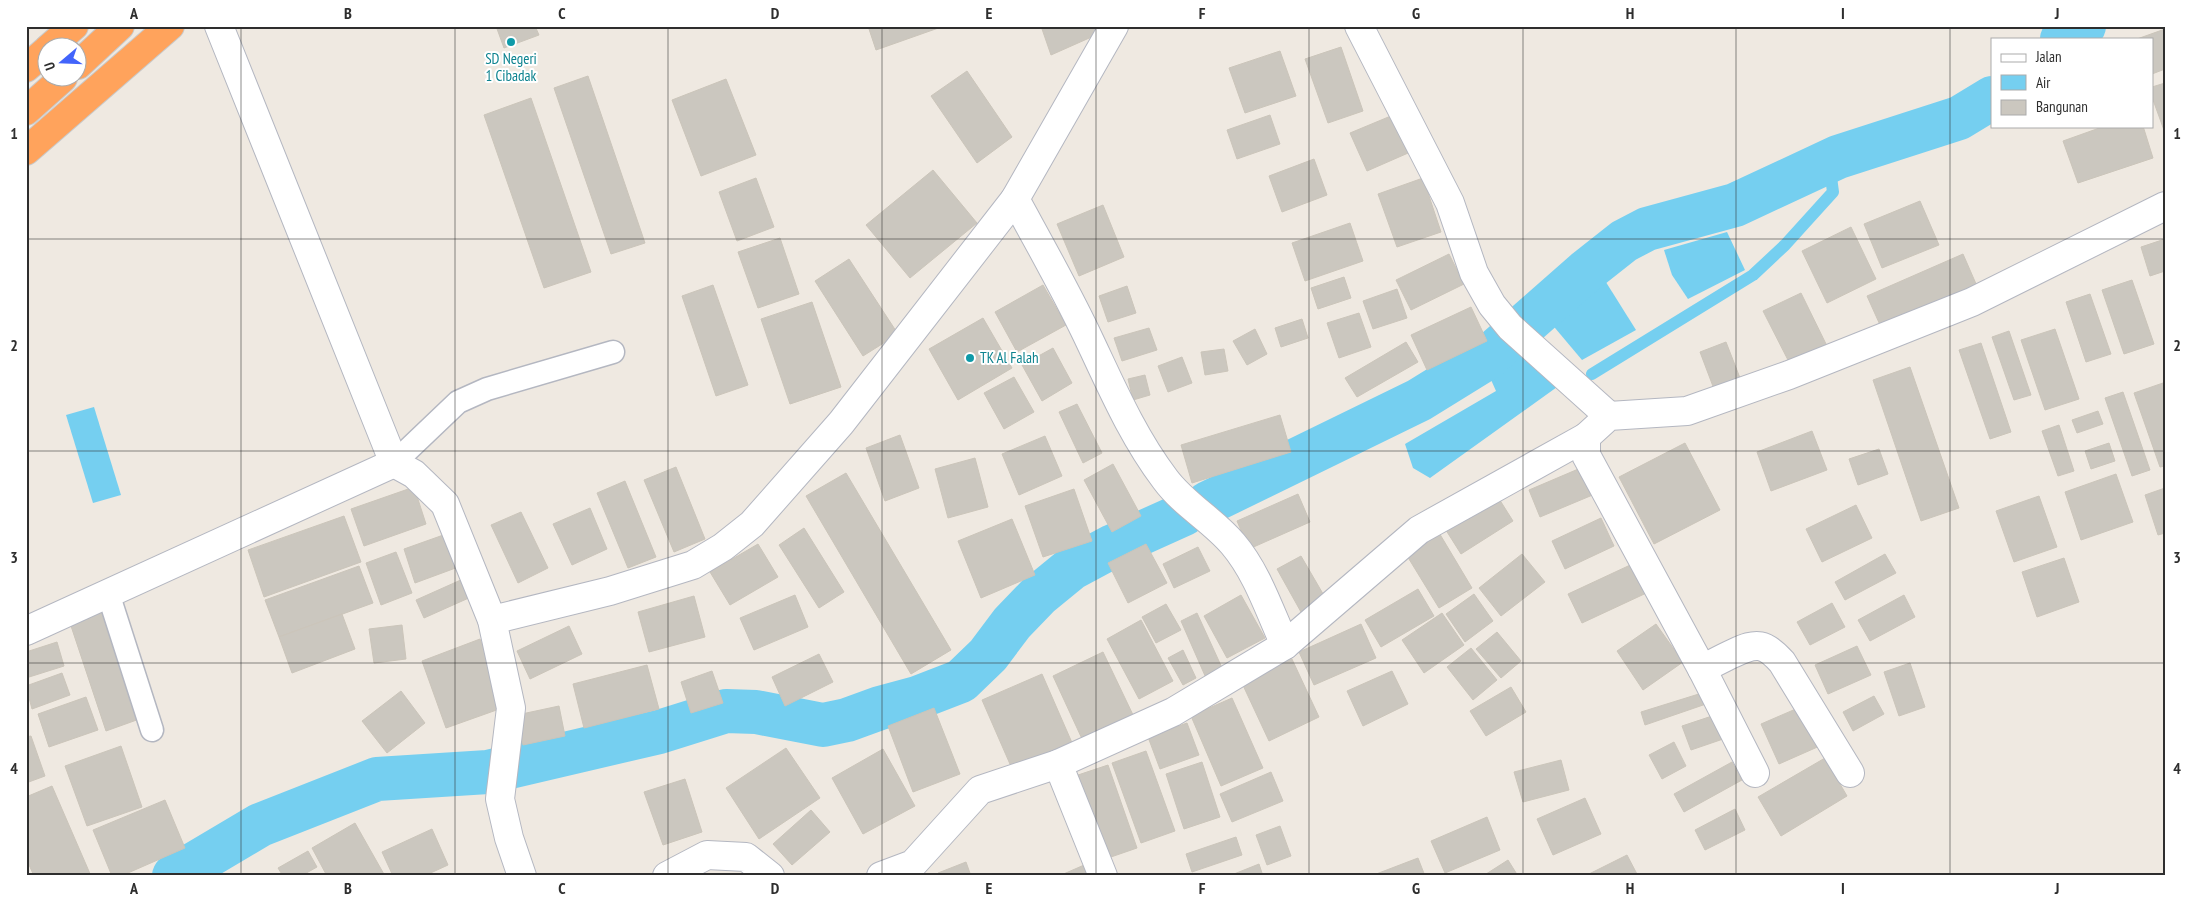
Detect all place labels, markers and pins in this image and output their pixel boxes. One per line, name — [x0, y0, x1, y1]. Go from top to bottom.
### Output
marker: SD Negeri 1 Cibadak — [505, 36, 517, 48]
place label: SD Negeri 1 Cibadak — [485, 49, 537, 85]
place label: TK Al Falah — [980, 348, 1039, 367]
marker: TK Al Falah — [964, 352, 976, 364]

